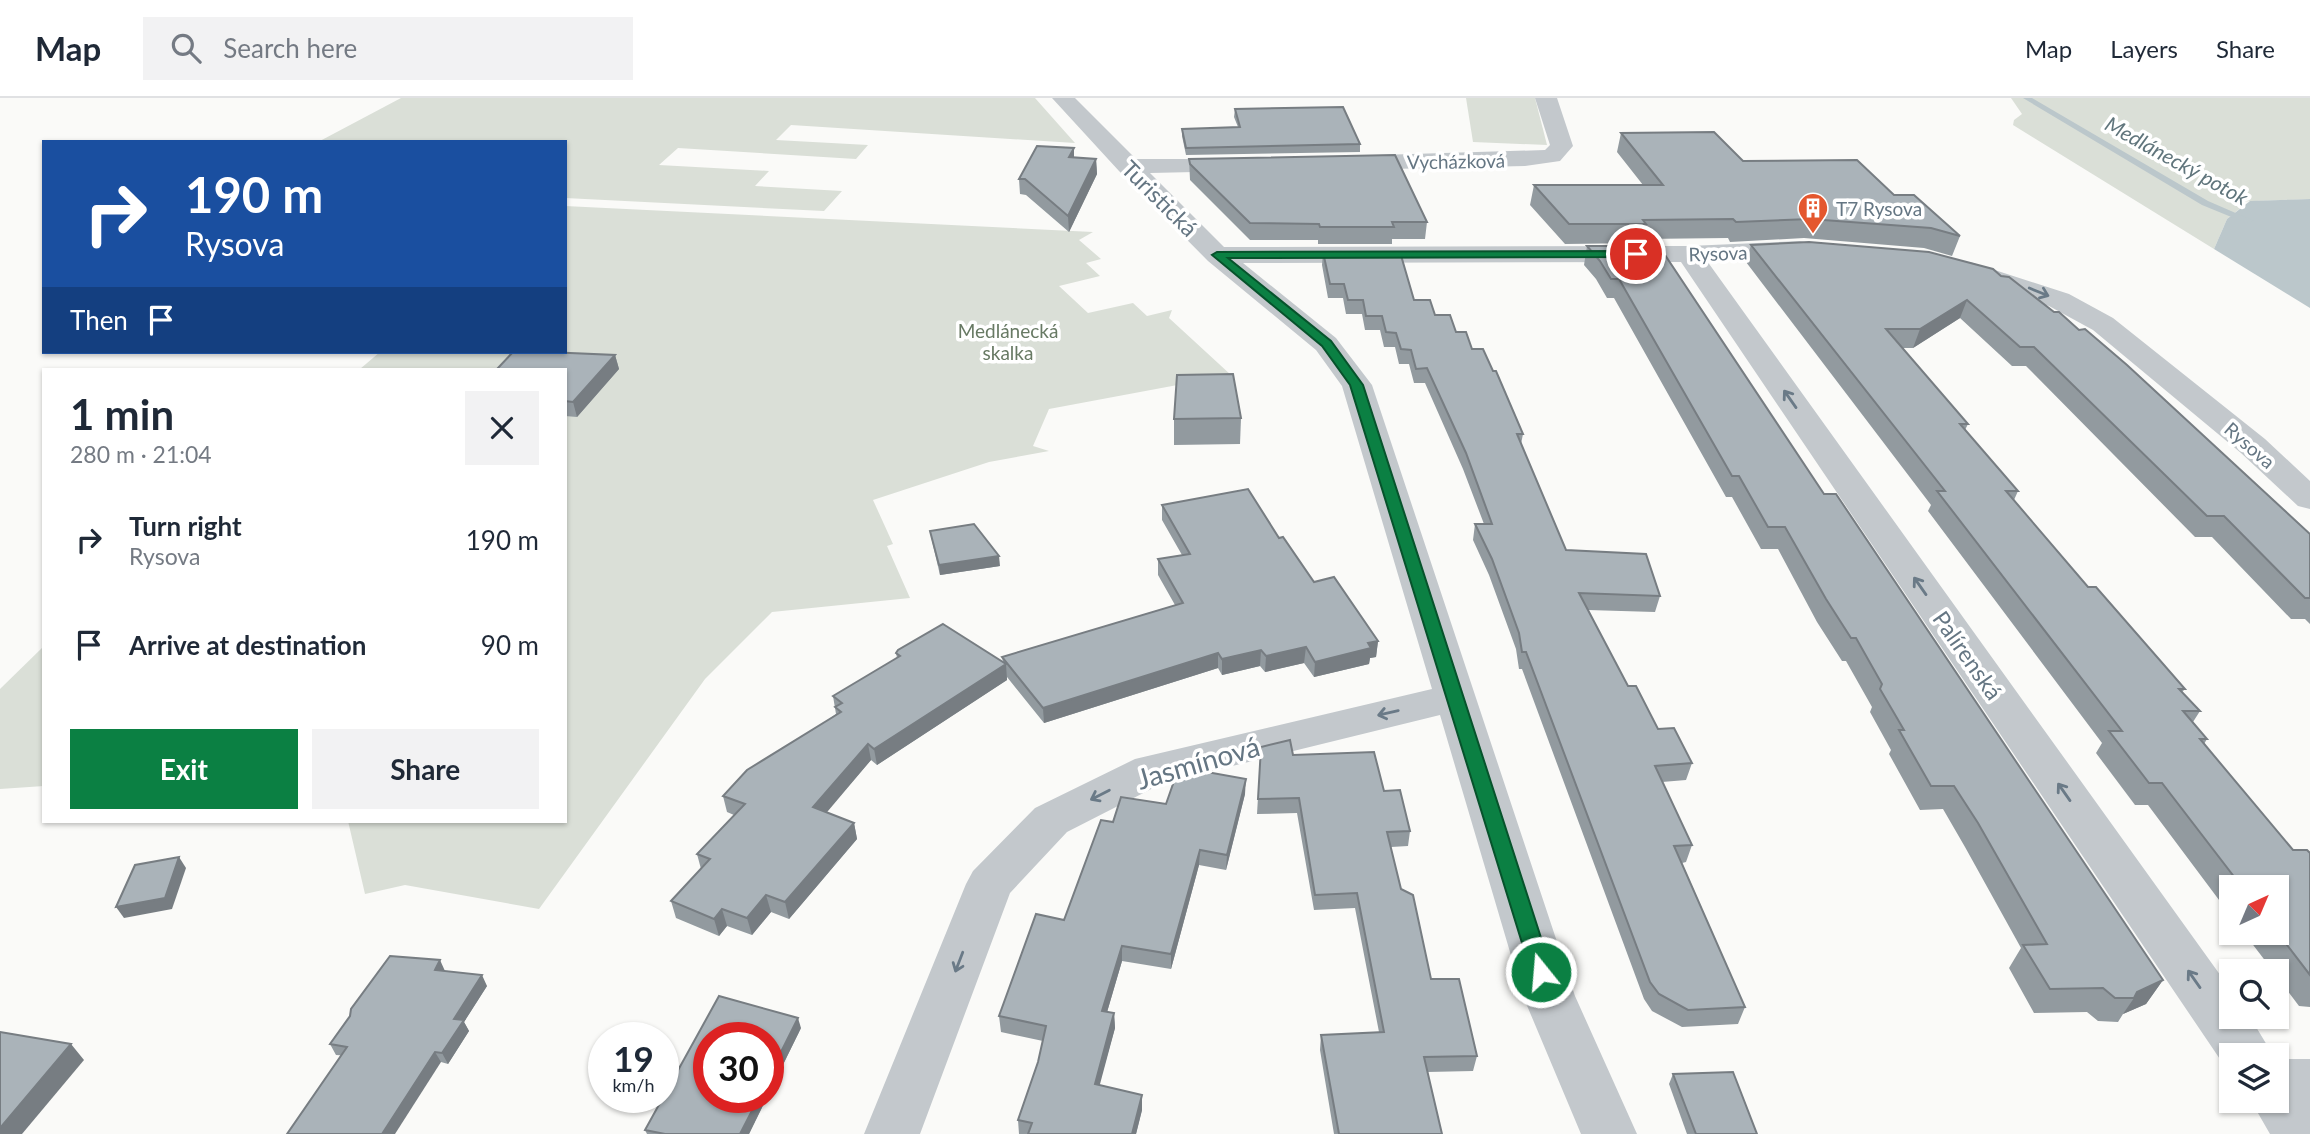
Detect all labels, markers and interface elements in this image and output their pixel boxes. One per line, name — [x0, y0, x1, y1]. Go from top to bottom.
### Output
search box — [143, 17, 633, 80]
text: Map — [35, 28, 101, 68]
icon: search — [167, 29, 205, 67]
text: Search here — [223, 32, 357, 64]
text: Map — [2025, 34, 2072, 63]
text: Layers — [2110, 34, 2178, 63]
text: Share — [2216, 34, 2275, 63]
water label: Medlánecký potok — [2101, 110, 2254, 210]
street label: Vycházková — [1407, 149, 1505, 173]
street label: Turistická — [1116, 154, 1204, 242]
text: 190 m — [185, 165, 323, 223]
icon: right — [70, 168, 161, 259]
building icon: T7 Rysova — [1796, 191, 1830, 235]
place label: T7 Rysova — [1836, 197, 1922, 220]
text: Rysova — [185, 224, 284, 263]
pin — [1606, 224, 1666, 284]
icon: arrive — [1617, 235, 1655, 273]
street label: Rysova — [1688, 240, 1748, 266]
one-way arrow — [2027, 286, 2049, 299]
icon: arrive — [142, 301, 180, 339]
text: Then — [70, 304, 128, 336]
park label: Medlánecká skalka — [958, 319, 1058, 364]
text: 1 min — [70, 389, 174, 439]
one-way arrow — [1783, 390, 1797, 409]
button: close — [465, 391, 539, 465]
street label: Rysova — [2220, 417, 2280, 473]
text: 280 m · 21:04 — [70, 440, 212, 468]
text: Turn right — [129, 510, 242, 542]
icon: right — [70, 521, 108, 559]
text: 190 m — [466, 524, 539, 556]
text: Rysova — [129, 542, 200, 570]
one-way arrow — [1913, 577, 1927, 596]
street label: Palírenská — [1927, 605, 2009, 705]
icon: arrive — [70, 626, 108, 664]
text: Arrive at destination — [129, 629, 366, 661]
text: 90 m — [481, 629, 539, 661]
one-way arrow — [1377, 707, 1400, 720]
street label: Jasmínová — [1133, 728, 1263, 796]
button: Exit — [70, 729, 298, 809]
button: Share — [312, 729, 539, 809]
one-way arrow — [2057, 783, 2071, 803]
one-way arrow — [1090, 789, 1111, 803]
north arrow — [2219, 875, 2289, 945]
map controls — [2219, 875, 2289, 1113]
position arrow — [1504, 935, 1578, 1009]
one-way arrow — [952, 951, 965, 973]
button: search — [2219, 959, 2289, 1029]
one-way arrow — [2187, 970, 2201, 989]
speed limit sign: 30 — [693, 1022, 784, 1113]
text: 19 — [613, 1037, 654, 1079]
button: layers — [2219, 1043, 2289, 1113]
text: km/h — [612, 1074, 655, 1096]

